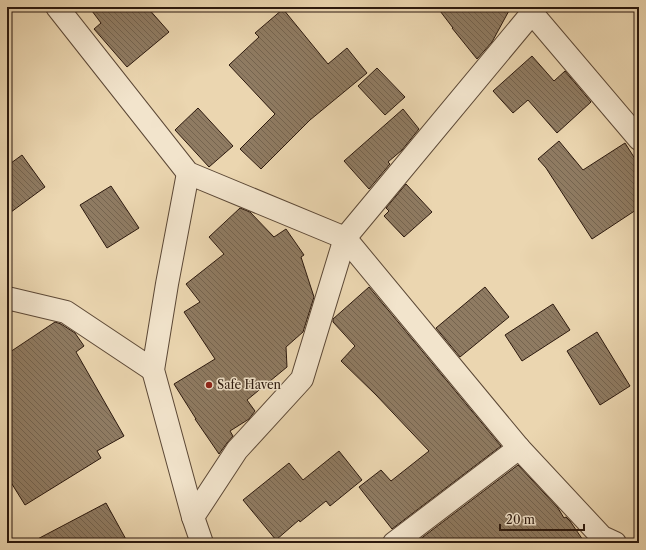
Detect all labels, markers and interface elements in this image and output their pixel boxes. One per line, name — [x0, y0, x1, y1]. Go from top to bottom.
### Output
place label: Safe Haven — [217, 377, 282, 392]
marker: Safe Haven — [204, 380, 214, 390]
scale bar — [500, 506, 584, 532]
text: 20 m — [506, 512, 535, 527]

